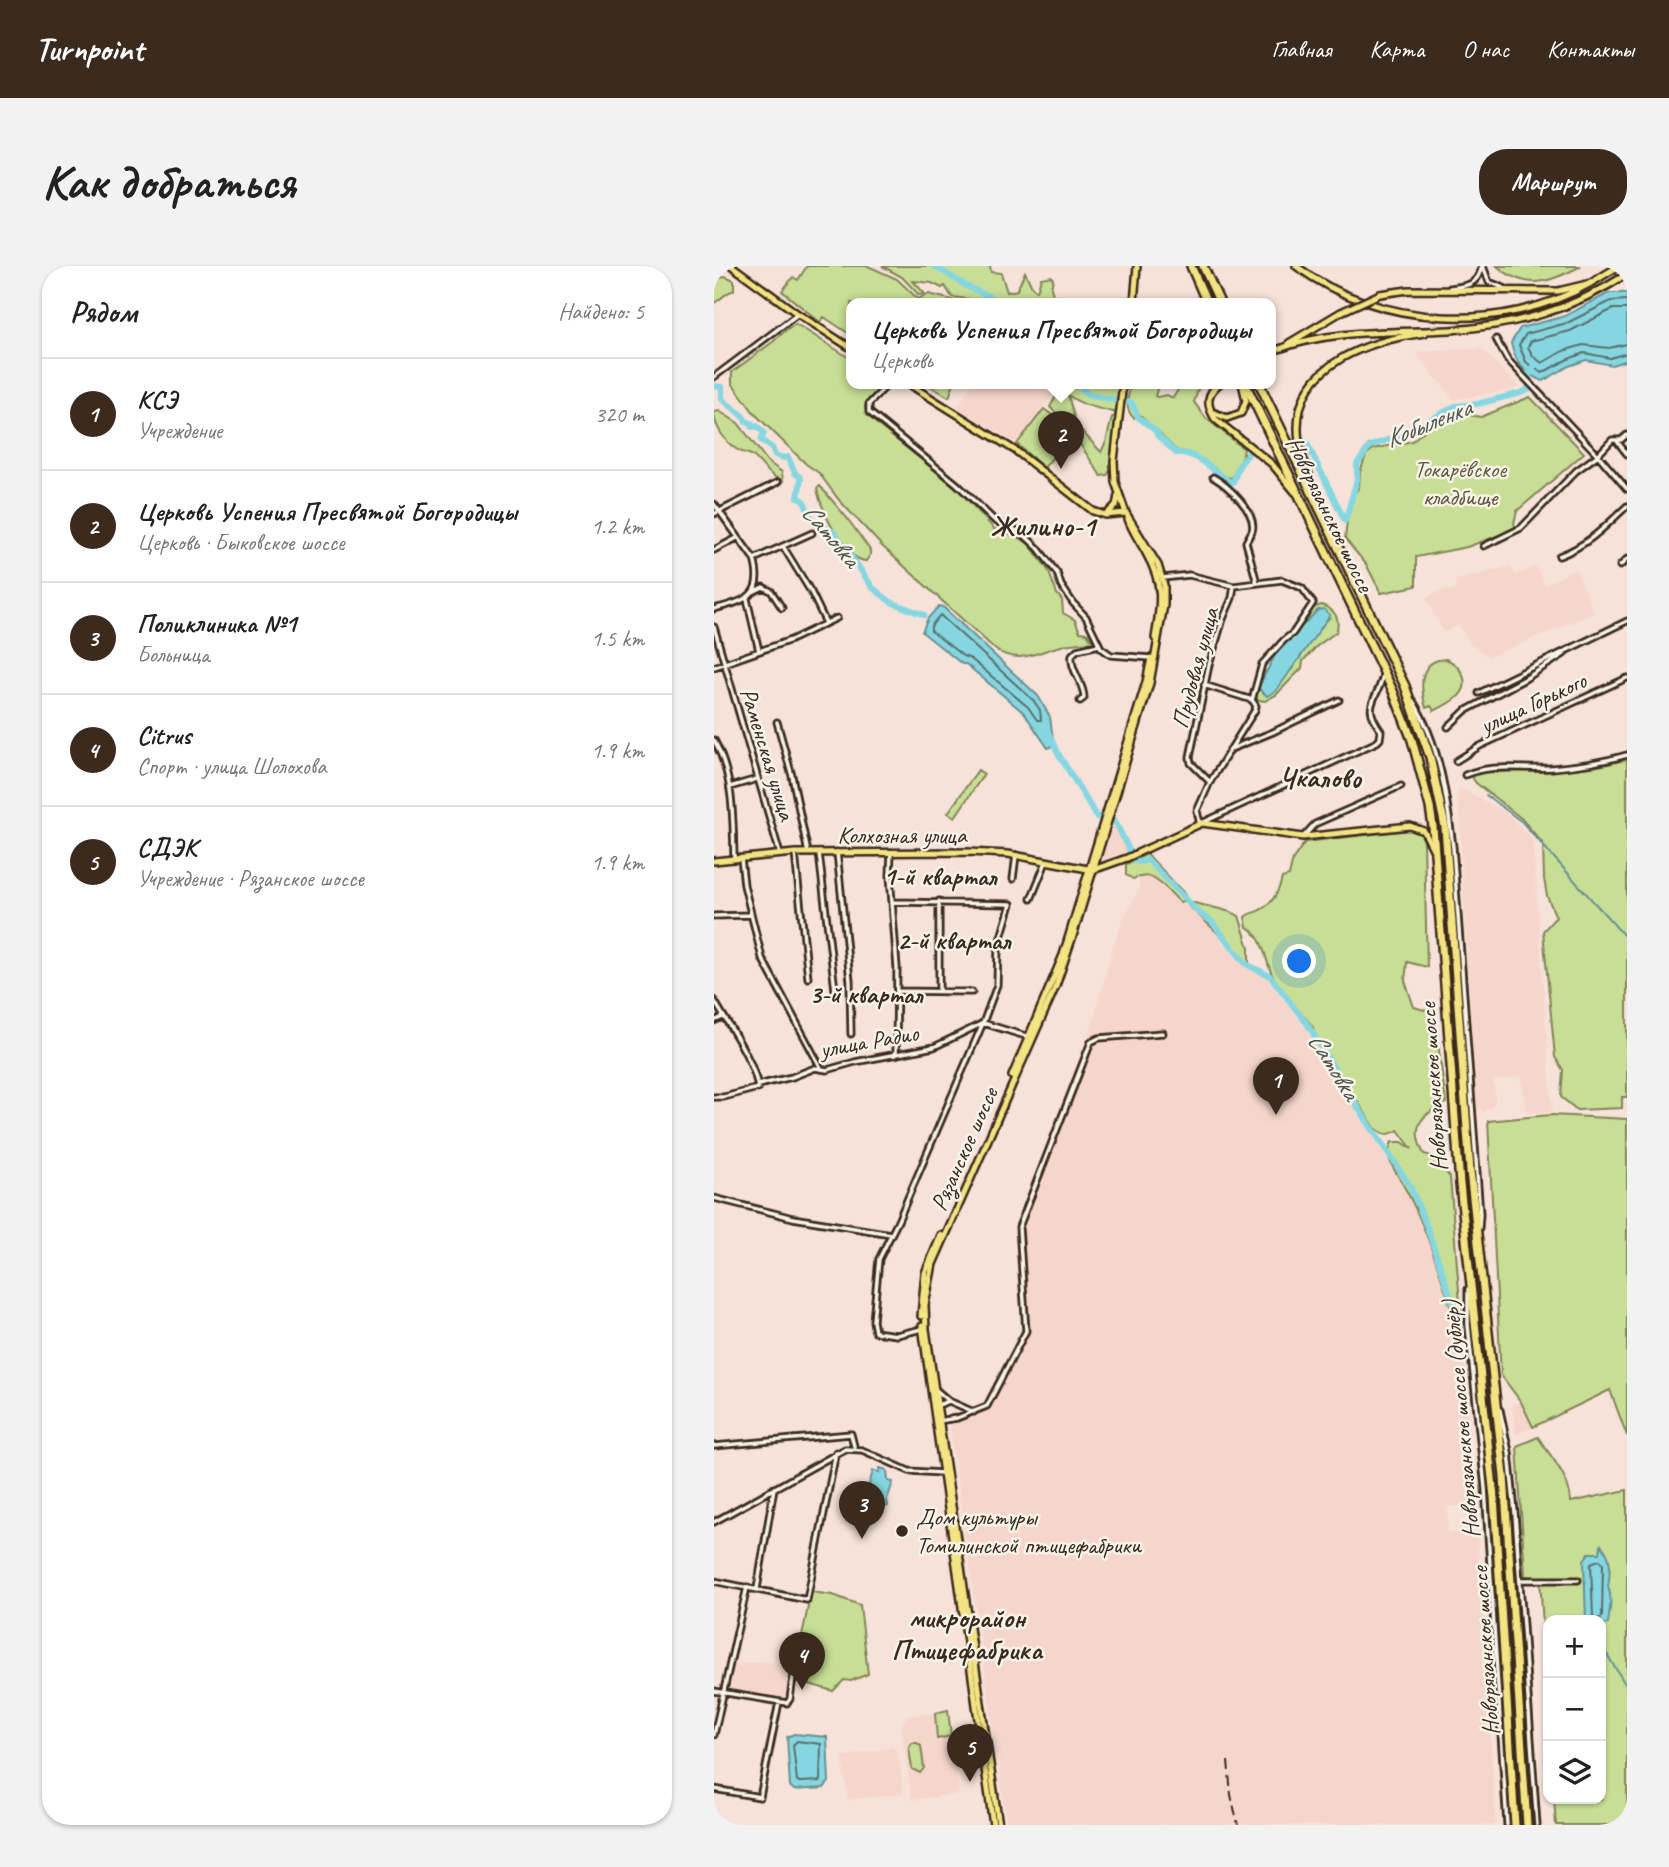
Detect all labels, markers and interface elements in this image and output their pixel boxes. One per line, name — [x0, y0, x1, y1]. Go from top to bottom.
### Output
text: Turnpoint — [35, 28, 143, 70]
text: Главная — [1271, 34, 1332, 64]
text: Карта — [1370, 34, 1424, 64]
text: О нас — [1462, 34, 1509, 64]
text: Контакты — [1547, 34, 1634, 64]
button: Маршрут — [1479, 149, 1627, 215]
text: Как добраться — [42, 151, 295, 213]
text: Рядом — [70, 293, 137, 331]
text: Найдено: 5 — [558, 297, 644, 326]
popup — [846, 298, 1276, 389]
text: Церковь Успения Пресвятой Богородицы — [871, 313, 1251, 346]
text: Церковь — [871, 346, 933, 375]
text: КСЭ — [137, 383, 177, 416]
water label: Кобыленка — [1380, 390, 1478, 455]
text: 1 — [88, 400, 98, 429]
text: 320 m — [595, 400, 644, 429]
pin: 2 — [1038, 411, 1084, 469]
text: Учреждение — [137, 416, 222, 445]
street label: Новорязанское шоссе — [1279, 431, 1382, 599]
park label: Токарёвское кладбище — [1414, 454, 1508, 512]
text: Церковь Успения Пресвятой Богородицы — [137, 495, 517, 528]
water label: Сатовка — [795, 496, 870, 576]
district label: Жилино-1 — [991, 508, 1098, 543]
text: 2 — [88, 512, 98, 541]
text: 1.2 km — [591, 512, 644, 541]
text: Церковь · Быковское шоссе — [137, 528, 345, 557]
street label: Прудовая улица — [1165, 603, 1226, 732]
text: Поликлиника №1 — [137, 607, 296, 640]
text: 3 — [88, 624, 98, 653]
text: 1.5 km — [591, 624, 644, 653]
text: Больница — [137, 640, 209, 669]
street label: улица Горького — [1473, 665, 1592, 741]
street label: Раменская улица — [734, 684, 803, 825]
text: Citrus — [137, 719, 191, 752]
text: 4 — [88, 736, 98, 765]
text: 1.9 km — [591, 736, 644, 765]
text: Спорт · улица Шолохова — [137, 752, 326, 781]
district label: Чкалово — [1279, 760, 1363, 795]
street label: Колхозная улица — [838, 820, 968, 850]
text: СДЭК — [137, 831, 197, 864]
text: 5 — [88, 848, 98, 877]
text: 1.9 km — [591, 848, 644, 877]
district label: 1-й квартал — [883, 860, 999, 893]
text: Учреждение · Рязанское шоссе — [137, 864, 364, 893]
district label: 2-й квартал — [897, 924, 1013, 957]
your location — [1282, 944, 1316, 978]
district label: 3-й квартал — [809, 978, 925, 1011]
street label: Новорязанское шоссе — [1412, 999, 1454, 1172]
street label: улица Радио — [815, 1017, 922, 1065]
water label: Сатовка — [1300, 1026, 1369, 1109]
pin: 1 — [1253, 1057, 1299, 1115]
street label: Рязанское шоссе — [924, 1081, 1006, 1216]
street label: Новорязанское шоссе (дублёр) — [1436, 1298, 1486, 1539]
pin: 3 — [839, 1481, 885, 1539]
place label: Дом культуры Томилинской птицефабрики — [916, 1502, 1142, 1560]
marker: Дом культуры Томилинской птицефабрики — [894, 1523, 910, 1539]
street label: Новорязанское шоссе — [1464, 1563, 1506, 1736]
district label: микрорайон Птицефабрика — [892, 1600, 1044, 1667]
map controls — [1543, 1615, 1606, 1804]
button: + — [1543, 1615, 1606, 1678]
pin: 4 — [779, 1632, 825, 1690]
button: − — [1543, 1678, 1606, 1741]
pin: 5 — [947, 1724, 993, 1782]
button: layers — [1543, 1741, 1606, 1804]

